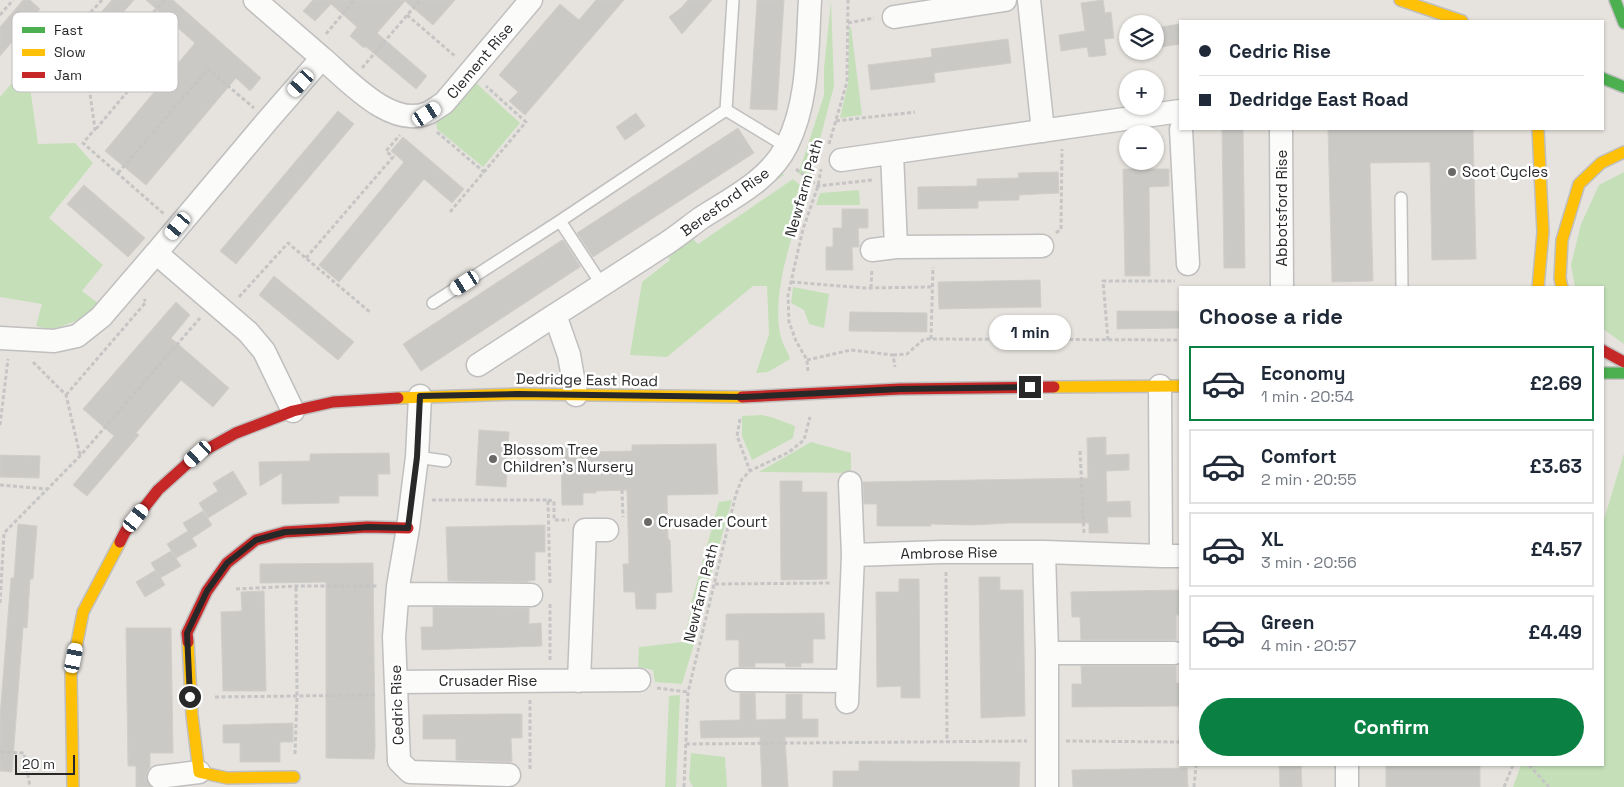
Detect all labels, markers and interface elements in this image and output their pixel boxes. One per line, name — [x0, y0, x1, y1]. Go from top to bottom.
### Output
legend — [12, 12, 178, 92]
map controls — [1119, 15, 1164, 170]
button: layers — [1119, 15, 1164, 60]
street label: Clement Rise — [442, 19, 517, 103]
text: Fast — [54, 21, 83, 39]
text: Cedric Rise — [1229, 39, 1331, 64]
text: Slow — [54, 43, 86, 61]
text: Jam — [54, 66, 82, 84]
car — [285, 67, 316, 99]
button: + — [1119, 70, 1164, 115]
text: Dedridge East Road — [1229, 87, 1409, 112]
car — [410, 100, 443, 128]
button: − — [1119, 125, 1164, 170]
street label: Newfarm Path — [780, 137, 827, 239]
street label: Abbotsford Rise — [1272, 150, 1291, 266]
place label: Scot Cycles — [1462, 162, 1548, 181]
street label: Beresford Rise — [677, 163, 773, 240]
marker: Scot Cycles — [1446, 166, 1458, 178]
car — [162, 210, 193, 242]
car — [448, 269, 481, 297]
text: Choose a ride — [1199, 302, 1343, 330]
callout: 1 min — [989, 314, 1071, 350]
text: 1 min — [1010, 322, 1050, 343]
icon: car — [1201, 361, 1246, 406]
text: Economy — [1261, 361, 1345, 386]
street label: Dedridge East Road — [516, 369, 658, 390]
text: £2.69 — [1530, 371, 1582, 396]
route end — [1019, 376, 1041, 398]
text: 1 min · 20:54 — [1261, 386, 1354, 407]
car — [181, 438, 214, 470]
place label: Blossom Tree Children's Nursery — [503, 440, 634, 476]
icon: car — [1201, 444, 1246, 489]
text: Comfort — [1261, 444, 1337, 469]
marker: Blossom Tree Children's Nursery — [487, 453, 499, 465]
text: £3.63 — [1530, 454, 1582, 479]
text: 2 min · 20:55 — [1261, 469, 1357, 490]
car — [120, 502, 151, 534]
place label: Crusader Court — [658, 512, 768, 531]
marker: Crusader Court — [642, 516, 654, 528]
icon: car — [1201, 527, 1246, 572]
text: XL — [1261, 527, 1284, 552]
text: £4.57 — [1530, 537, 1582, 562]
street label: Newfarm Path — [679, 541, 722, 644]
street label: Ambrose Rise — [900, 542, 998, 563]
text: 3 min · 20:56 — [1261, 552, 1357, 573]
icon: car — [1201, 610, 1246, 655]
text: Green — [1261, 610, 1314, 635]
text: £4.49 — [1528, 620, 1582, 645]
text: 4 min · 20:57 — [1261, 635, 1356, 656]
car — [63, 642, 84, 674]
street label: Cedric Rise — [386, 664, 407, 745]
street label: Crusader Rise — [439, 671, 537, 690]
route start — [179, 686, 201, 708]
button: Confirm — [1199, 698, 1584, 756]
scale bar — [15, 752, 75, 775]
text: 20 m — [22, 755, 55, 773]

